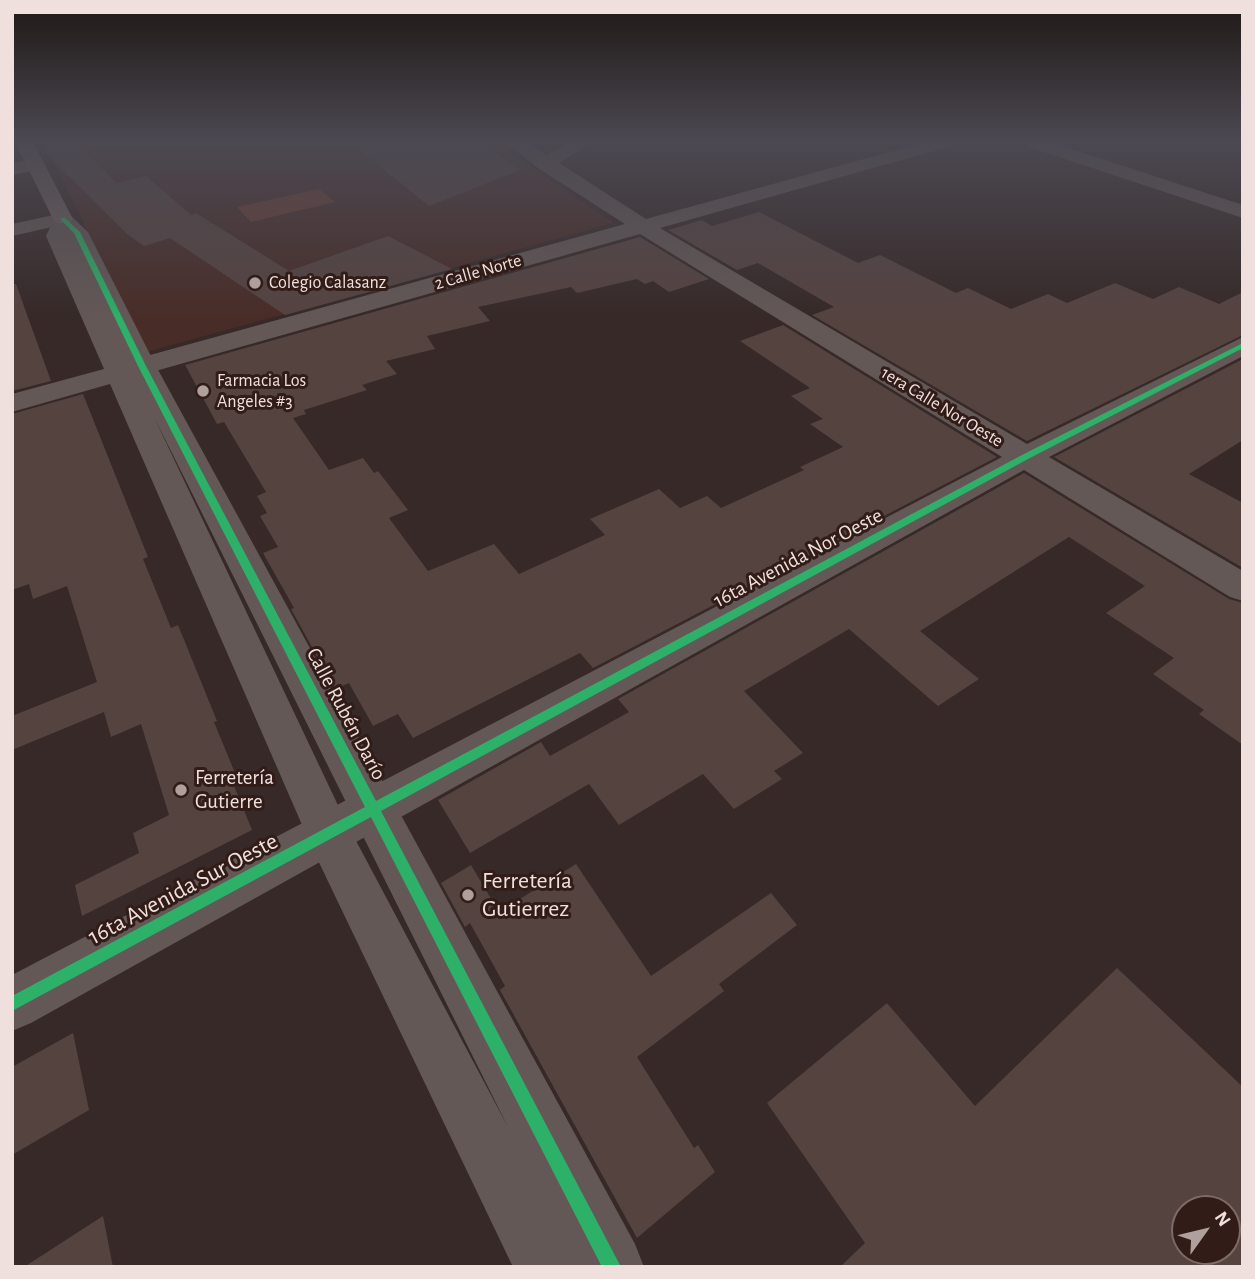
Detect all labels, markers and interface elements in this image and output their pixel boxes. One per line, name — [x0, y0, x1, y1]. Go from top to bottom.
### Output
street label: 2 Calle Norte — [432, 249, 524, 295]
place label: Colegio Calasanz — [269, 272, 386, 294]
marker: Colegio Calasanz — [247, 275, 263, 291]
street label: 1era Calle Nor Oeste — [877, 362, 1007, 452]
place label: Farmacia Los Angeles #3 — [217, 370, 306, 412]
marker: Farmacia Los Angeles #3 — [195, 383, 211, 399]
street label: 16ta Avenida Nor Oeste — [709, 503, 887, 613]
street label: Calle Rubén Darío — [301, 644, 391, 784]
place label: Ferretería Gutierre — [195, 765, 274, 815]
marker: Ferretería Gutierre — [173, 782, 189, 798]
street label: 16ta Avenida Sur Oeste — [83, 827, 283, 951]
place label: Ferretería Gutierrez — [482, 867, 572, 923]
marker: Ferretería Gutierrez — [460, 887, 476, 903]
north arrow — [1171, 1195, 1241, 1265]
text: N — [1211, 1208, 1234, 1230]

